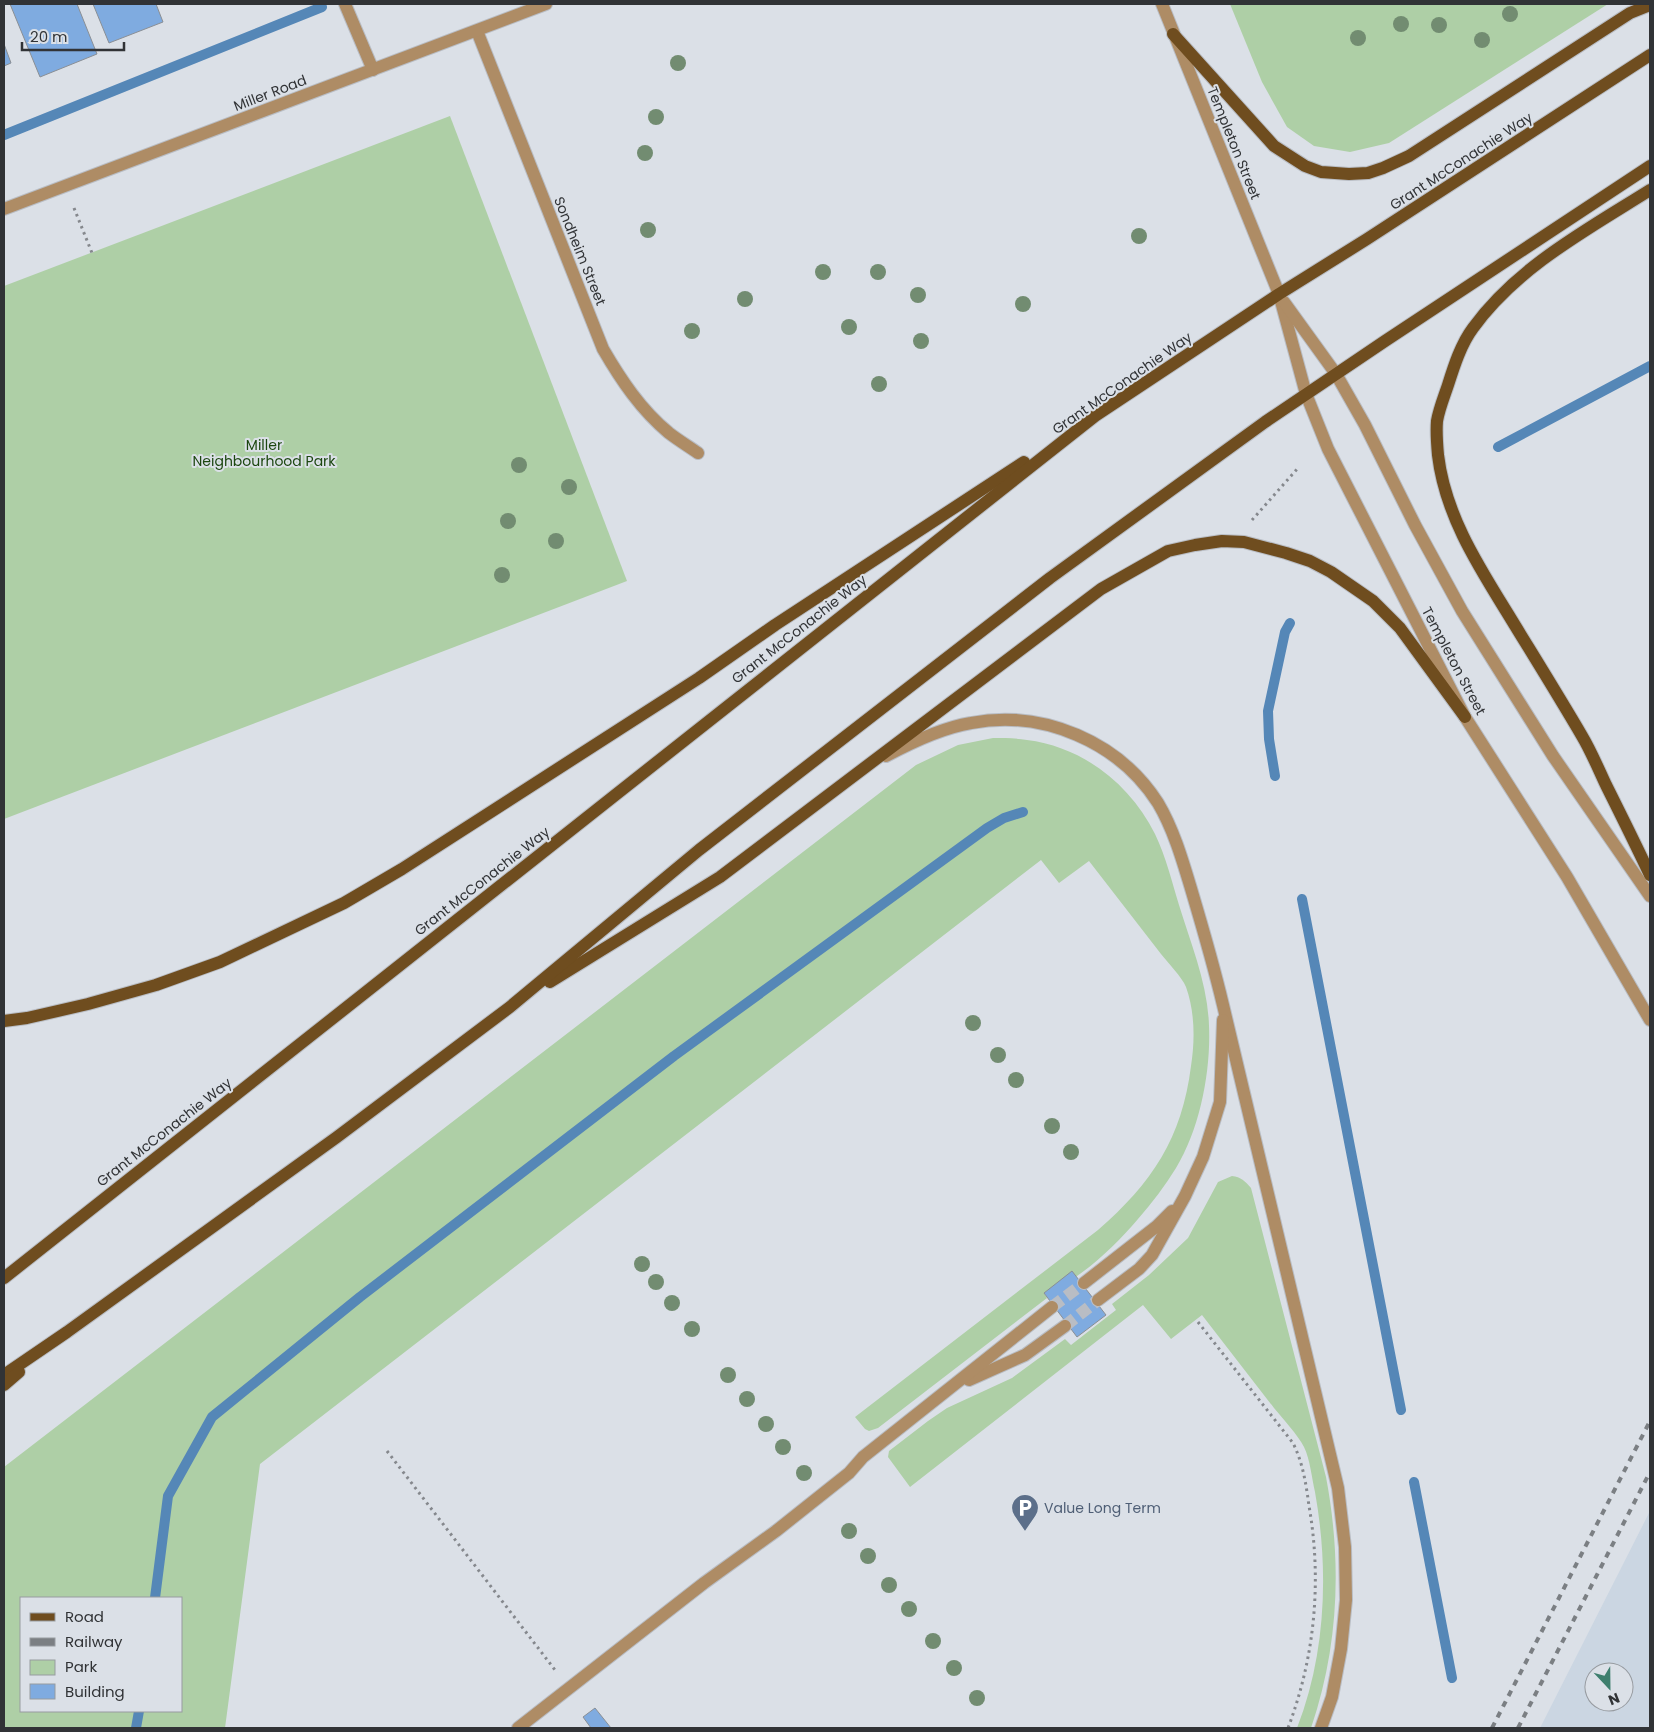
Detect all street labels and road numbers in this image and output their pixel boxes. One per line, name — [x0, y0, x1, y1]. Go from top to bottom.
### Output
street label: Miller Road — [231, 70, 309, 116]
street label: Templeton Street — [1202, 84, 1266, 202]
street label: Grant McConachie Way — [1386, 107, 1536, 215]
street label: Sondheim Street — [549, 194, 611, 308]
street label: Grant McConachie Way — [1048, 327, 1196, 439]
street label: Grant McConachie Way — [727, 570, 871, 688]
street label: Templeton Street — [1417, 603, 1491, 719]
street label: Grant McConachie Way — [410, 822, 554, 940]
street label: Grant McConachie Way — [92, 1073, 236, 1191]

